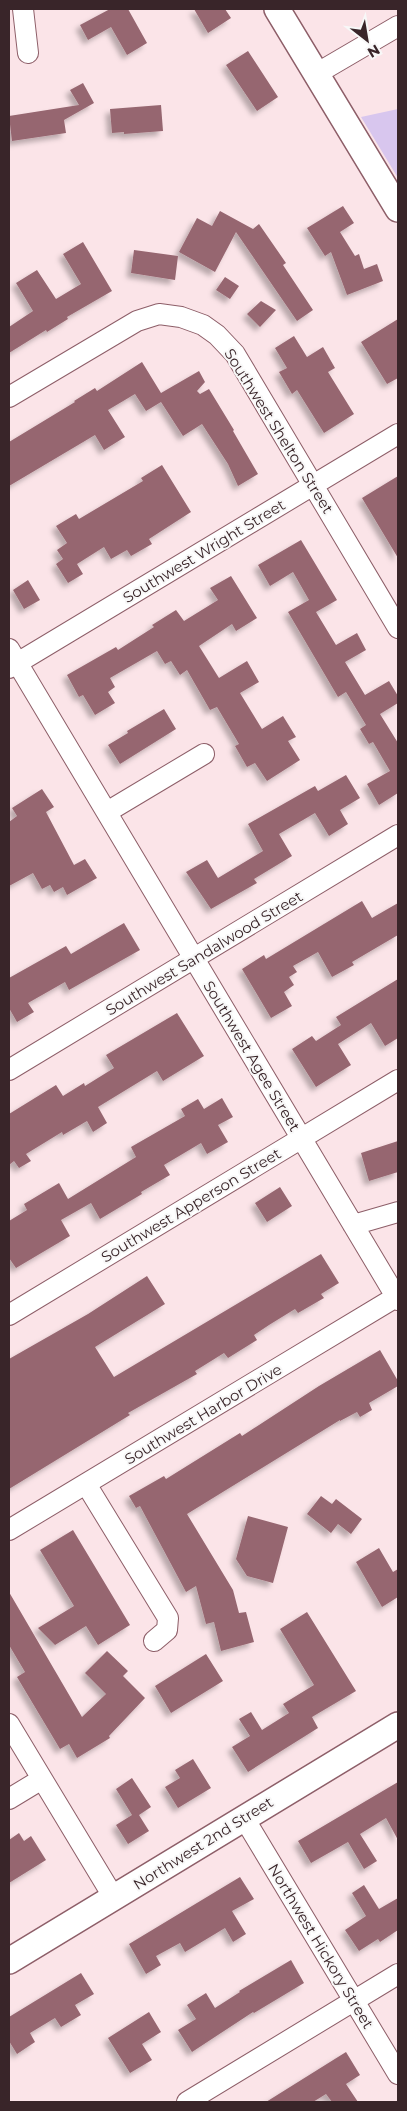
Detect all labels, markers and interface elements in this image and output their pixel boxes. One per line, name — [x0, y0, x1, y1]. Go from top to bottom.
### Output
north arrow — [342, 15, 392, 65]
text: N — [364, 41, 383, 62]
street label: Southwest Shelton Street — [220, 345, 338, 517]
street label: Southwest Wright Street — [119, 495, 289, 607]
street label: Southwest Sandalwood Street — [102, 886, 306, 1020]
street label: Southwest Agee Street — [199, 977, 305, 1135]
street label: Southwest Apperson Street — [98, 1144, 284, 1266]
street label: Southwest Harbor Drive — [121, 1360, 285, 1468]
street label: Northwest 2nd Street — [130, 1792, 276, 1894]
street label: Northwest Hickory Street — [264, 1860, 378, 2032]

